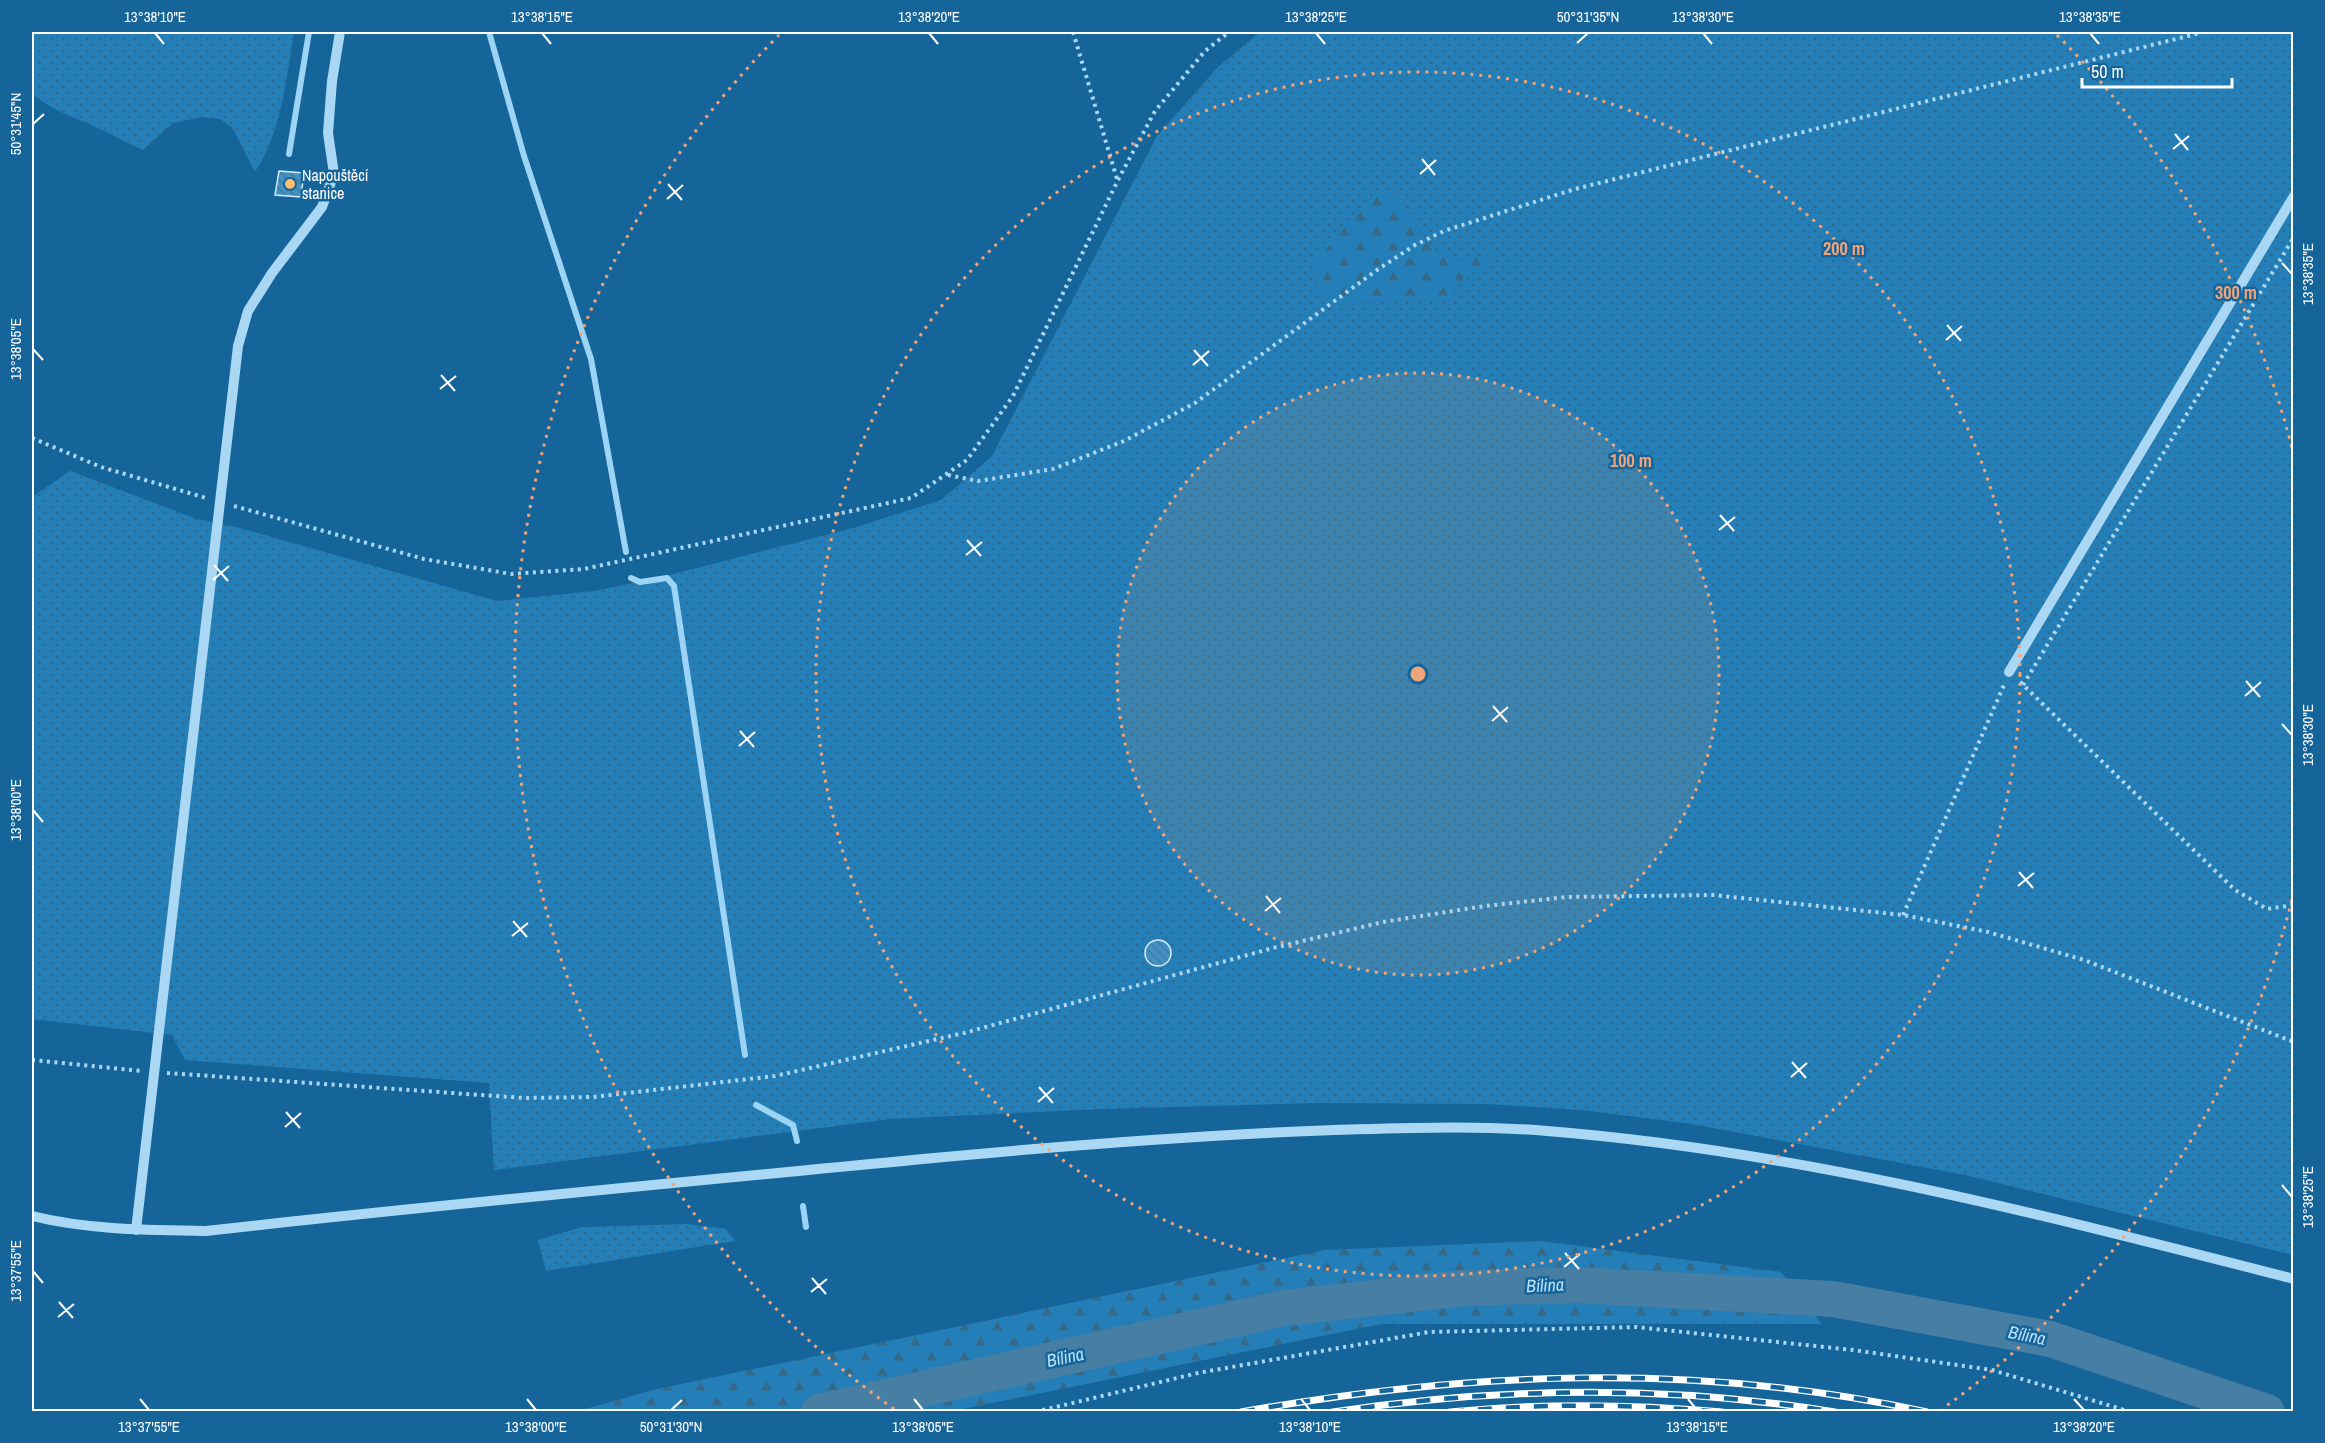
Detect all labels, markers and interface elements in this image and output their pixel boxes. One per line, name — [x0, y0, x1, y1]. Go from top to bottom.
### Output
text: 13°38'10"E — [124, 6, 186, 27]
text: 13°38'15"E — [511, 6, 573, 27]
text: 13°38'20"E — [898, 6, 960, 27]
text: 13°38'25"E — [1285, 6, 1347, 27]
text: 50°31'35"N — [1557, 6, 1619, 27]
text: 13°38'30"E — [1672, 6, 1734, 27]
text: 13°38'35"E — [2059, 6, 2121, 27]
scale bar — [2082, 51, 2232, 89]
text: 50 m — [2091, 59, 2124, 84]
text: 50°31'45"N — [5, 93, 26, 155]
place label: Napouštěcí stanice — [302, 164, 369, 204]
marker: Napouštěcí stanice — [283, 177, 297, 191]
text: 200 m — [1823, 236, 1865, 261]
text: 13°38'35"E — [2297, 243, 2318, 305]
text: 300 m — [2215, 280, 2257, 305]
text: 13°38'05"E — [5, 318, 26, 380]
text: 100 m — [1610, 448, 1652, 473]
centre of rings — [1408, 664, 1428, 684]
text: 13°38'30"E — [2297, 704, 2318, 766]
text: 13°38'00"E — [5, 779, 26, 841]
text: 13°38'25"E — [2297, 1166, 2318, 1228]
text: 13°37'55"E — [5, 1240, 26, 1302]
water label: Bílina — [1526, 1272, 1564, 1298]
water label: Bílina — [2006, 1319, 2048, 1351]
water label: Bílina — [1044, 1341, 1086, 1373]
text: 13°37'55"E — [118, 1416, 180, 1437]
text: 13°38'00"E — [505, 1416, 567, 1437]
text: 50°31'30"N — [640, 1416, 702, 1437]
text: 13°38'05"E — [892, 1416, 954, 1437]
text: 13°38'10"E — [1279, 1416, 1341, 1437]
text: 13°38'15"E — [1666, 1416, 1728, 1437]
text: 13°38'20"E — [2053, 1416, 2115, 1437]

